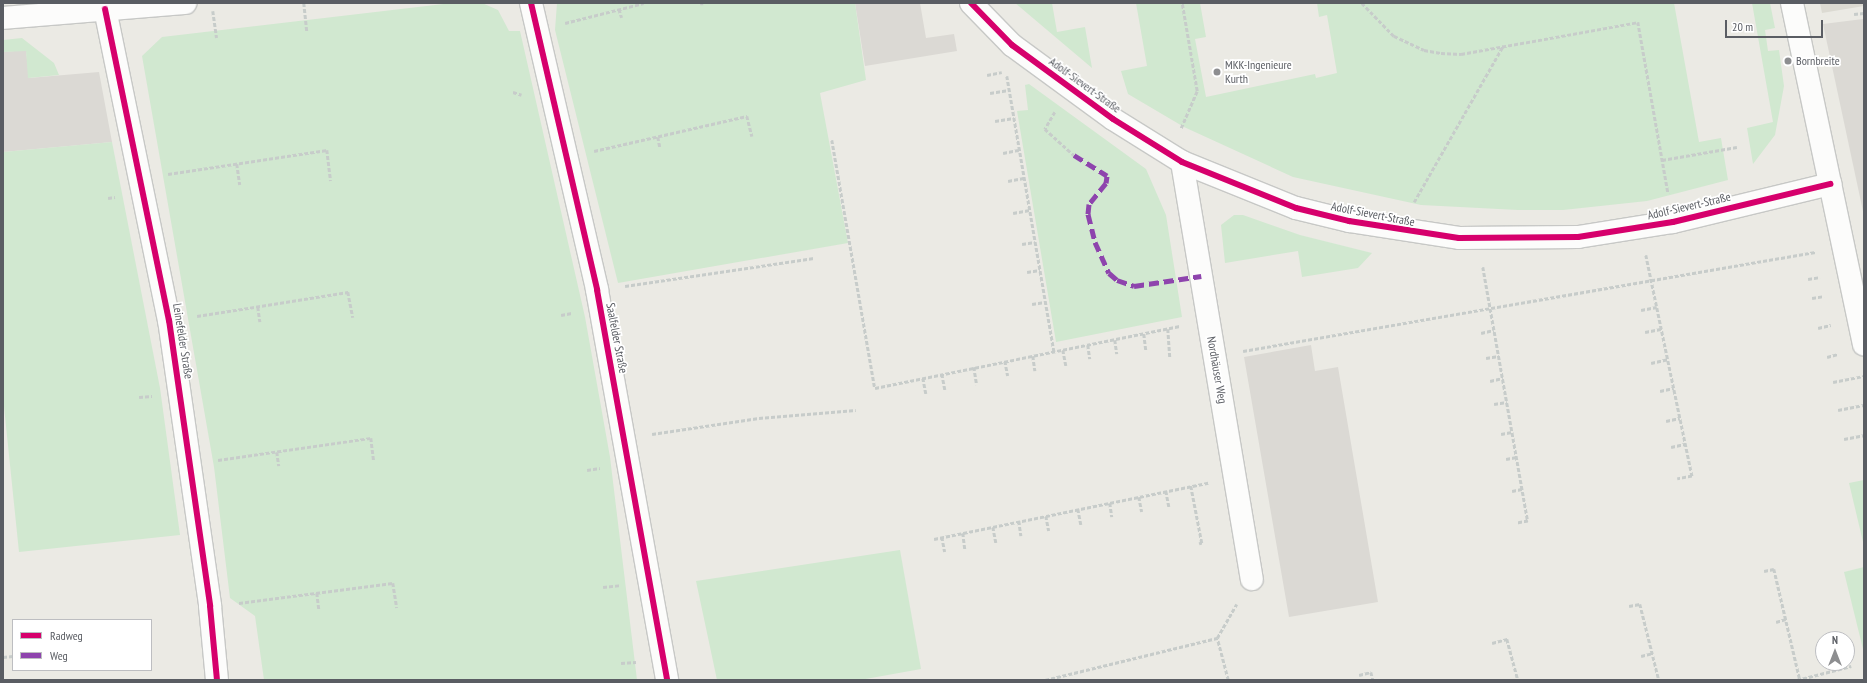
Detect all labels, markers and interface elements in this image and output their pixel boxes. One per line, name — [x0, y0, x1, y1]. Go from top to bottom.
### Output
scale bar — [1727, 12, 1825, 38]
text: 20 m — [1732, 19, 1753, 34]
street label: Adolf-Sievert-Straße — [1046, 54, 1124, 116]
place label: Bornbreite — [1796, 54, 1840, 68]
marker: Bornbreite — [1783, 56, 1793, 66]
place label: MKK-Ingenieure Kurth — [1225, 58, 1292, 86]
marker: MKK-Ingenieure Kurth — [1212, 67, 1222, 77]
street label: Adolf-Sievert-Straße — [1646, 189, 1732, 223]
street label: Adolf-Sievert-Straße — [1330, 199, 1416, 229]
street label: Saalfelder Straße — [603, 301, 631, 375]
street label: Leinefelder Straße — [170, 302, 196, 380]
street label: Nordhäuser Weg — [1204, 335, 1230, 405]
legend — [12, 619, 152, 671]
text: Radweg — [50, 628, 83, 643]
north arrow — [1815, 631, 1855, 671]
text: N — [1832, 633, 1838, 647]
text: Weg — [50, 648, 68, 663]

